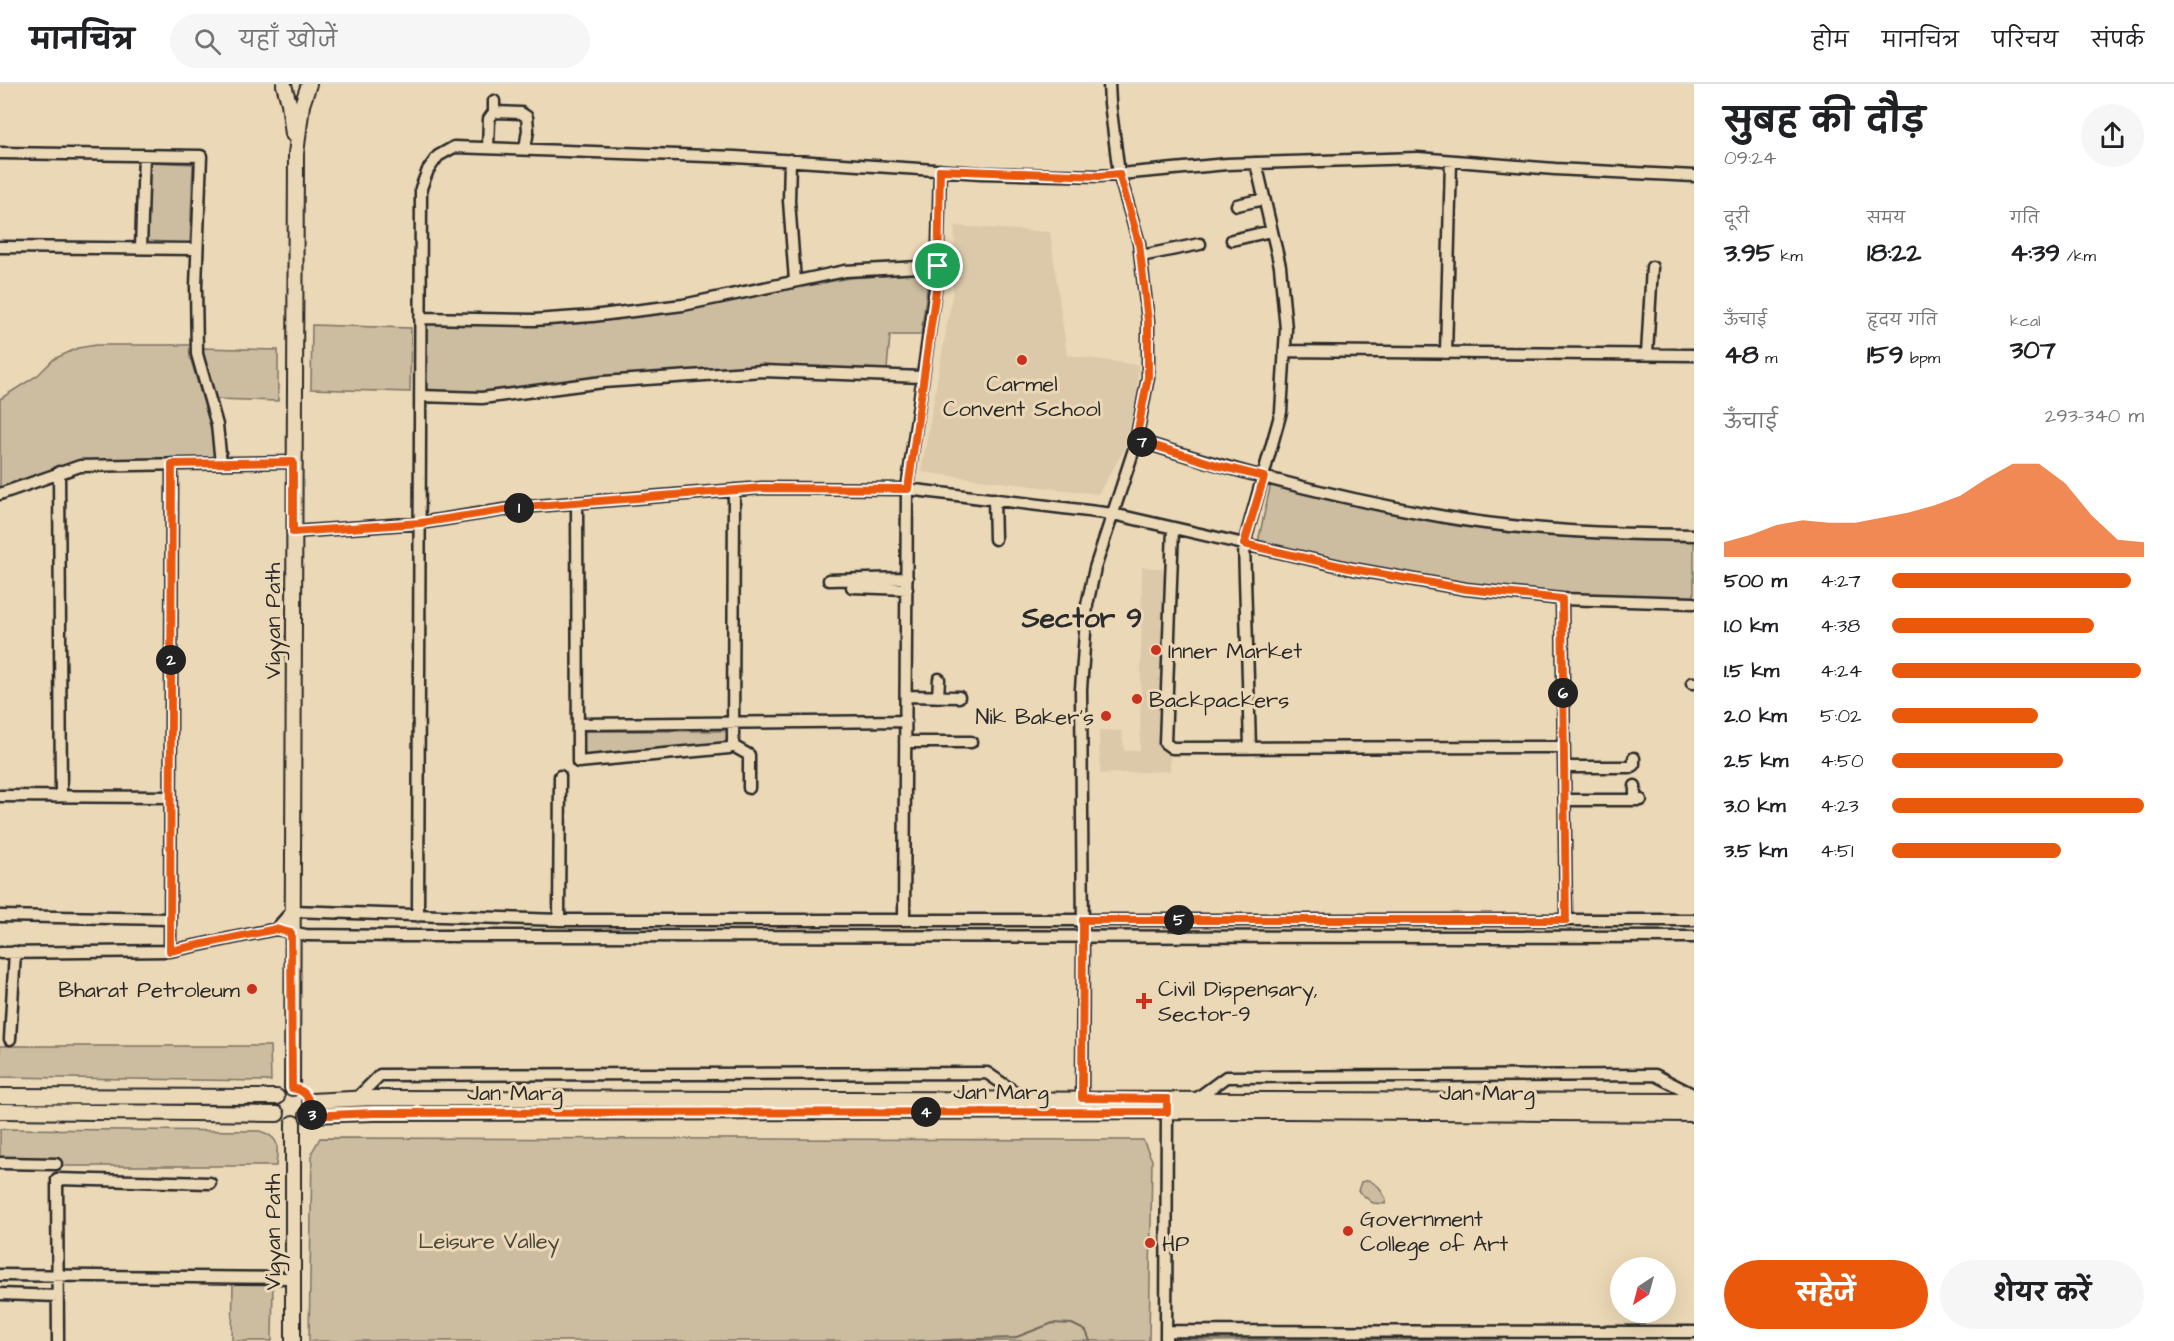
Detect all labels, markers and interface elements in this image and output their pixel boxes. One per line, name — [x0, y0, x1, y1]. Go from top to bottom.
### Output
search box — [170, 14, 590, 68]
text: मानचित्र — [30, 21, 134, 60]
icon: search — [191, 25, 224, 58]
text: यहाँ खोजें — [239, 25, 337, 56]
text: होम — [1812, 26, 1849, 55]
text: मानचित्र — [1882, 26, 1959, 55]
text: परिचय — [1992, 26, 2058, 55]
text: संपर्क — [2091, 26, 2144, 55]
text: सुबह की दौड़ — [1724, 98, 1925, 144]
button: share — [2081, 104, 2144, 167]
text: 09:24 — [1724, 144, 1776, 172]
text: दूरी — [1724, 207, 1749, 229]
text: समय — [1867, 207, 1905, 229]
text: गति — [2010, 207, 2039, 229]
text: 3.95 — [1724, 235, 1774, 271]
text: 18:22 — [1867, 235, 1921, 271]
text: 4:39 — [2010, 235, 2060, 271]
pin — [912, 240, 963, 291]
text: km — [1774, 245, 1803, 267]
text: /km — [2060, 245, 2096, 267]
icon: arrive — [921, 249, 954, 282]
text: ऊँचाई — [1724, 309, 1767, 331]
text: हृदय गति — [1867, 309, 1937, 331]
text: kcal — [2010, 310, 2041, 332]
text: 307 — [2010, 332, 2056, 368]
text: 48 — [1724, 337, 1759, 373]
text: 159 — [1867, 337, 1904, 373]
text: m — [1759, 347, 1777, 369]
text: bpm — [1904, 347, 1940, 369]
marker: Carmel Convent School — [1015, 353, 1029, 367]
place label: Carmel Convent School — [943, 369, 1101, 425]
text: 293–340 m — [2045, 402, 2144, 430]
text: ऊँचाई — [1724, 408, 1778, 436]
pin: 7 — [1127, 427, 1157, 457]
text: 7 — [1137, 431, 1147, 453]
pin: 1 — [504, 493, 534, 523]
text: 1 — [518, 497, 520, 519]
street label: Vigyan Path — [258, 563, 290, 679]
text: 500 m — [1724, 567, 1787, 595]
text: 4:27 — [1820, 567, 1861, 595]
district label: Sector 9 — [1021, 599, 1142, 638]
text: 1.0 km — [1724, 612, 1778, 640]
text: 4:38 — [1820, 612, 1860, 640]
place label: Inner Market — [1168, 636, 1302, 667]
marker: Inner Market — [1149, 643, 1163, 657]
pin: 2 — [156, 645, 186, 675]
text: 2 — [166, 649, 176, 671]
text: 1.5 km — [1724, 657, 1779, 685]
text: 4:24 — [1820, 657, 1862, 685]
pin: 6 — [1548, 678, 1578, 708]
text: 6 — [1558, 682, 1568, 704]
place label: Backpackers — [1149, 685, 1289, 716]
marker: Backpackers — [1130, 692, 1144, 706]
place label: Nik Baker's — [976, 702, 1094, 733]
text: 2.0 km — [1724, 702, 1787, 730]
text: 5:02 — [1820, 702, 1862, 730]
marker: Nik Baker's — [1099, 709, 1113, 723]
text: 2.5 km — [1724, 747, 1788, 775]
text: 4:50 — [1820, 747, 1864, 775]
text: 3.0 km — [1724, 792, 1785, 820]
text: 4:23 — [1820, 792, 1859, 820]
text: 3.5 km — [1724, 837, 1787, 865]
text: 4:51 — [1820, 837, 1854, 865]
pin: 5 — [1164, 905, 1194, 935]
text: 5 — [1173, 909, 1185, 931]
place label: Civil Dispensary, Sector-9 — [1158, 974, 1318, 1030]
place label: Bharat Petroleum — [58, 975, 240, 1006]
marker: Bharat Petroleum — [245, 982, 259, 996]
marker: Civil Dispensary, Sector-9 — [1135, 992, 1153, 1010]
street label: Jan Marg — [953, 1077, 1049, 1109]
street label: Jan Marg — [467, 1078, 563, 1110]
street label: Jan Marg — [1439, 1078, 1535, 1110]
pin: 4 — [911, 1097, 941, 1127]
pin: 3 — [297, 1100, 327, 1130]
text: 4 — [921, 1101, 931, 1123]
text: 3 — [308, 1104, 316, 1126]
street label: Vigyan Path — [258, 1174, 290, 1290]
place label: Government College of Art — [1360, 1204, 1508, 1261]
marker: Government College of Art — [1341, 1224, 1355, 1238]
park label: Leisure Valley — [418, 1226, 560, 1258]
place label: HP — [1162, 1229, 1189, 1260]
marker: HP — [1143, 1236, 1157, 1250]
north arrow — [1610, 1257, 1676, 1323]
map controls — [1610, 1257, 1676, 1323]
button: सहेजें — [1724, 1260, 1928, 1329]
button: शेयर करें — [1940, 1260, 2144, 1329]

